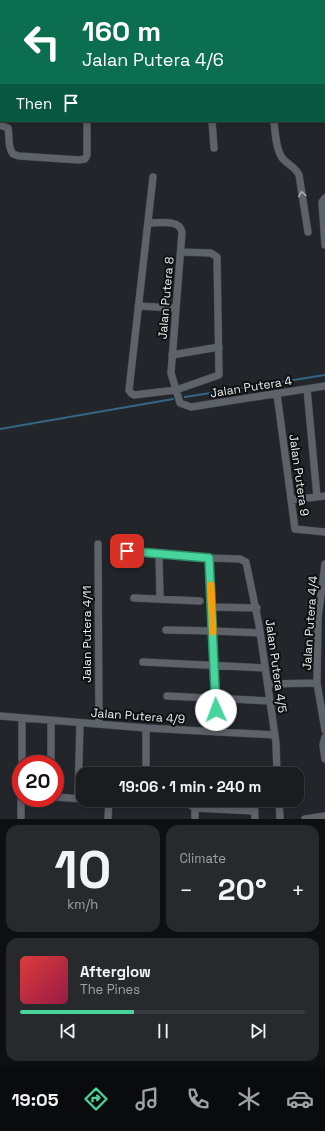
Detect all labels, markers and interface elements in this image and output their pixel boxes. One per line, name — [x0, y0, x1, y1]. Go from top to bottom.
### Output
text: 160 m — [82, 13, 161, 49]
icon: left — [16, 16, 68, 68]
text: Jalan Putera 4/6 — [82, 48, 224, 71]
icon: arrive — [60, 92, 82, 114]
text: Then — [16, 94, 52, 113]
one-way arrow — [298, 191, 307, 197]
street label: Jalan Putera 8 — [154, 256, 178, 340]
street label: Jalan Putera 4 — [209, 373, 294, 401]
street label: Jalan Putera 9 — [285, 433, 313, 517]
pin — [110, 534, 144, 568]
icon: arrive — [116, 540, 138, 562]
street label: Jalan Putera 4/4 — [299, 575, 321, 671]
street label: Jalan Putera 4/11 — [79, 585, 95, 683]
street label: Jalan Putera 4/5 — [262, 618, 290, 714]
position arrow — [195, 689, 237, 731]
street label: Jalan Putera 4/9 — [90, 705, 186, 727]
speed limit sign: 20 — [12, 755, 64, 807]
text: 19:06 · 1 min · 240 m — [119, 777, 261, 796]
text: 10 — [54, 837, 111, 903]
text: Climate — [180, 850, 226, 867]
text: 20° — [218, 870, 267, 909]
text: − — [180, 876, 193, 904]
text: + — [291, 876, 305, 904]
text: km/h — [67, 896, 98, 913]
text: Afterglow — [80, 962, 151, 981]
text: The Pines — [80, 981, 140, 998]
icon: previous — [57, 1020, 79, 1042]
icon: pause — [152, 1020, 174, 1042]
icon: next — [247, 1020, 269, 1042]
icon: directions — [82, 1085, 110, 1113]
icon: music — [133, 1085, 161, 1113]
icon: phone — [184, 1085, 212, 1113]
icon: climate — [235, 1085, 263, 1113]
icon: car — [286, 1085, 314, 1113]
text: 19:05 — [11, 1088, 59, 1111]

